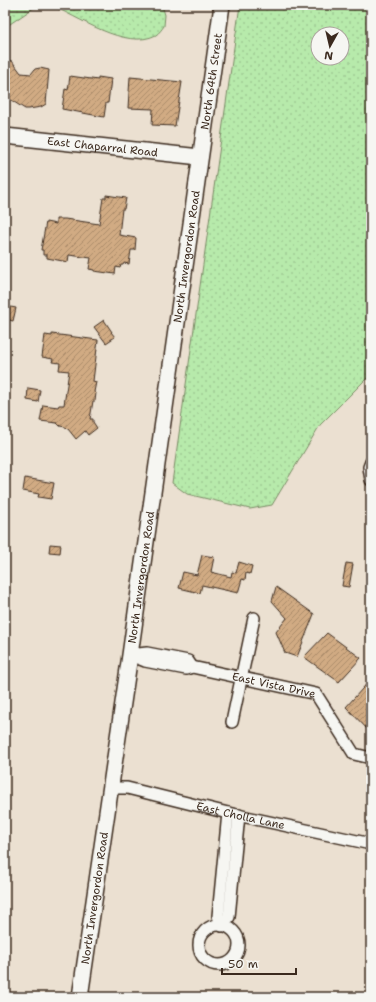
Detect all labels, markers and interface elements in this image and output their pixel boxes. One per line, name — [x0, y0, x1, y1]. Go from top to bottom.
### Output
north arrow — [310, 26, 350, 66]
street label: North 64th Street — [197, 32, 225, 131]
text: N — [323, 47, 334, 63]
street label: East Chaparral Road — [46, 133, 159, 160]
street label: North Invergordon Road — [170, 189, 203, 324]
street label: North Invergordon Road — [124, 510, 158, 645]
street label: East Vista Drive — [231, 668, 317, 701]
street label: East Cholla Lane — [195, 798, 286, 833]
street label: North Invergordon Road — [77, 831, 112, 965]
scale bar — [222, 950, 296, 976]
text: 50 m — [228, 956, 258, 972]

